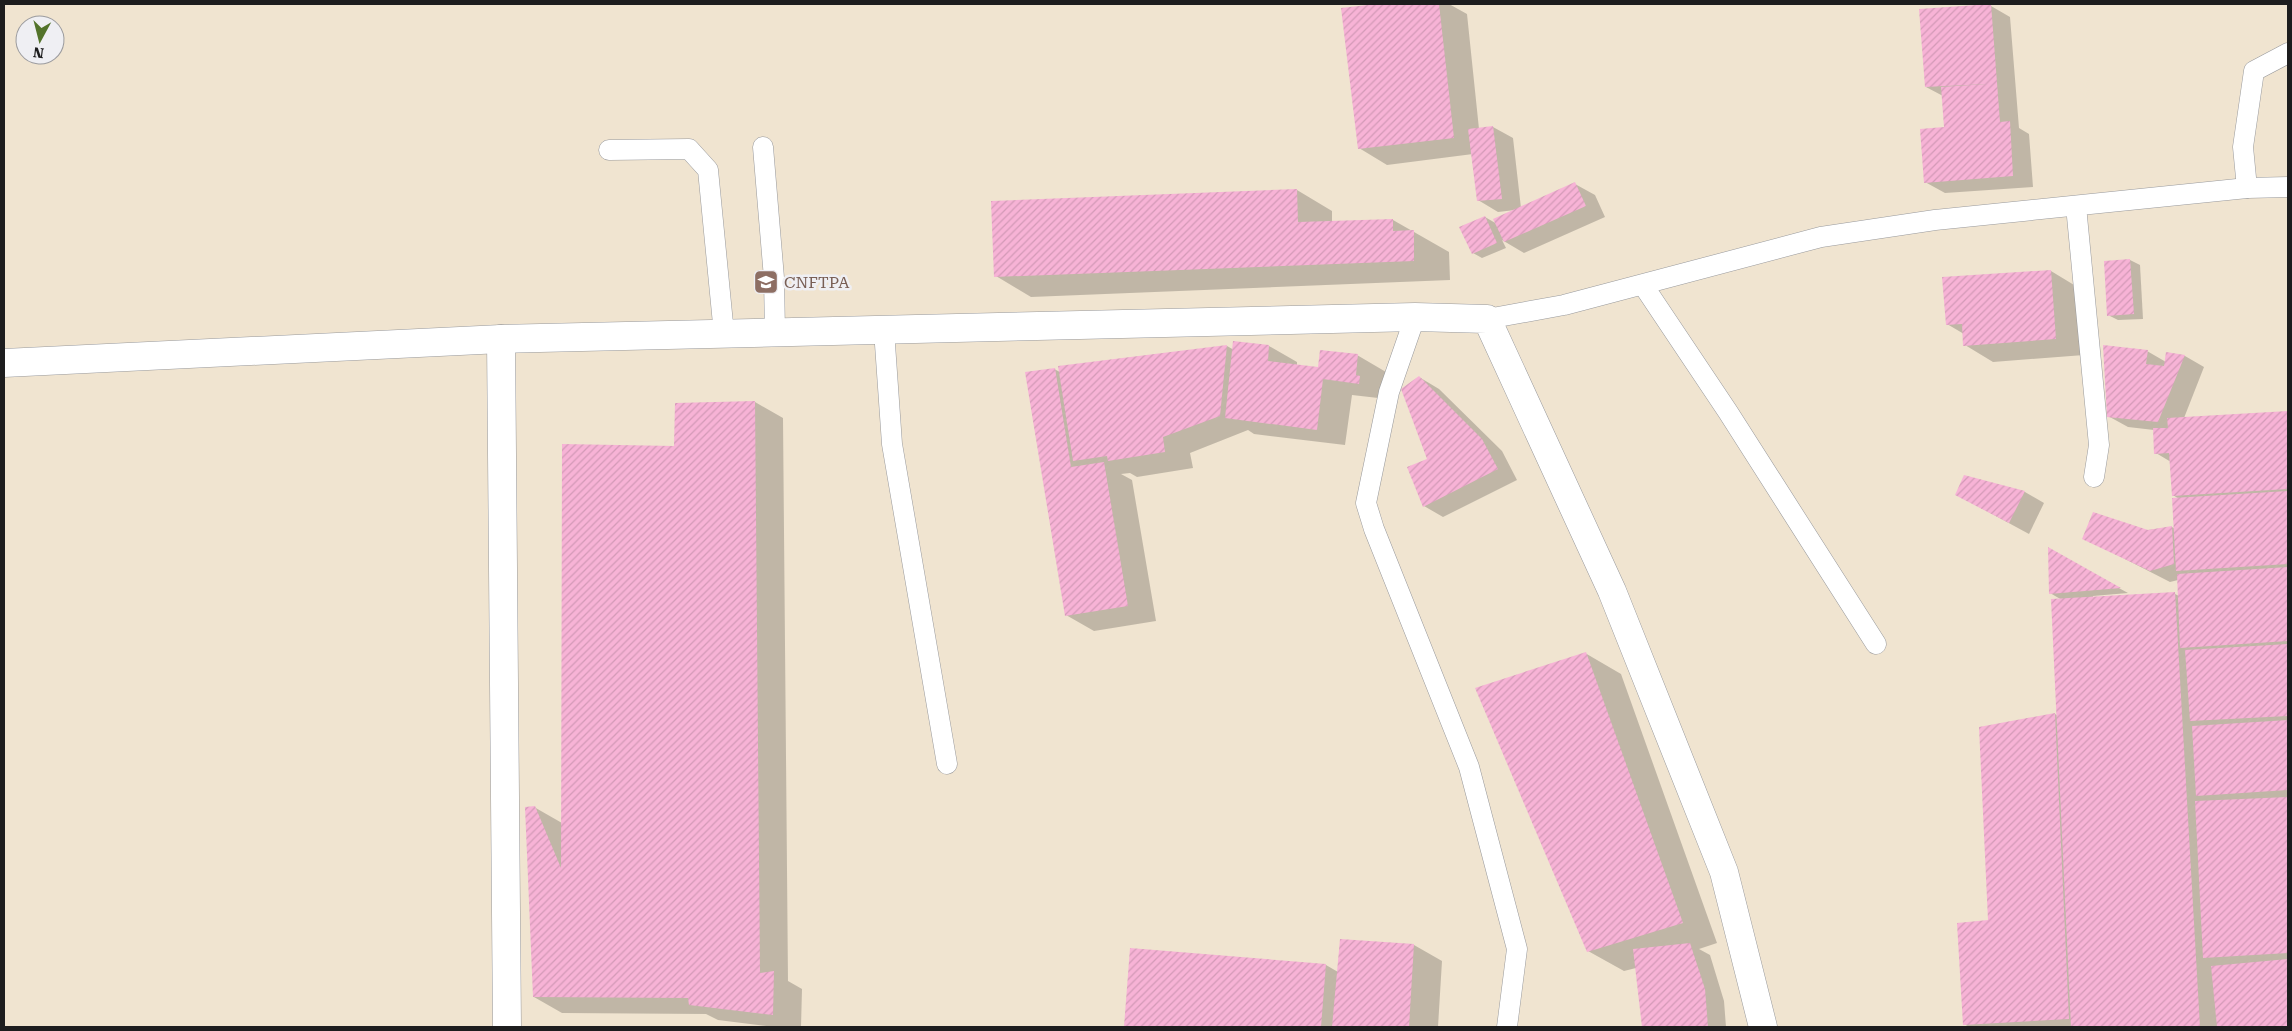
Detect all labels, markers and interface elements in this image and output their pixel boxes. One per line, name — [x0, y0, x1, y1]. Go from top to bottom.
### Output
north arrow — [15, 15, 65, 65]
text: N — [32, 44, 45, 62]
school or university icon: CNFTPA — [753, 269, 779, 295]
place label: CNFTPA — [784, 273, 850, 292]

